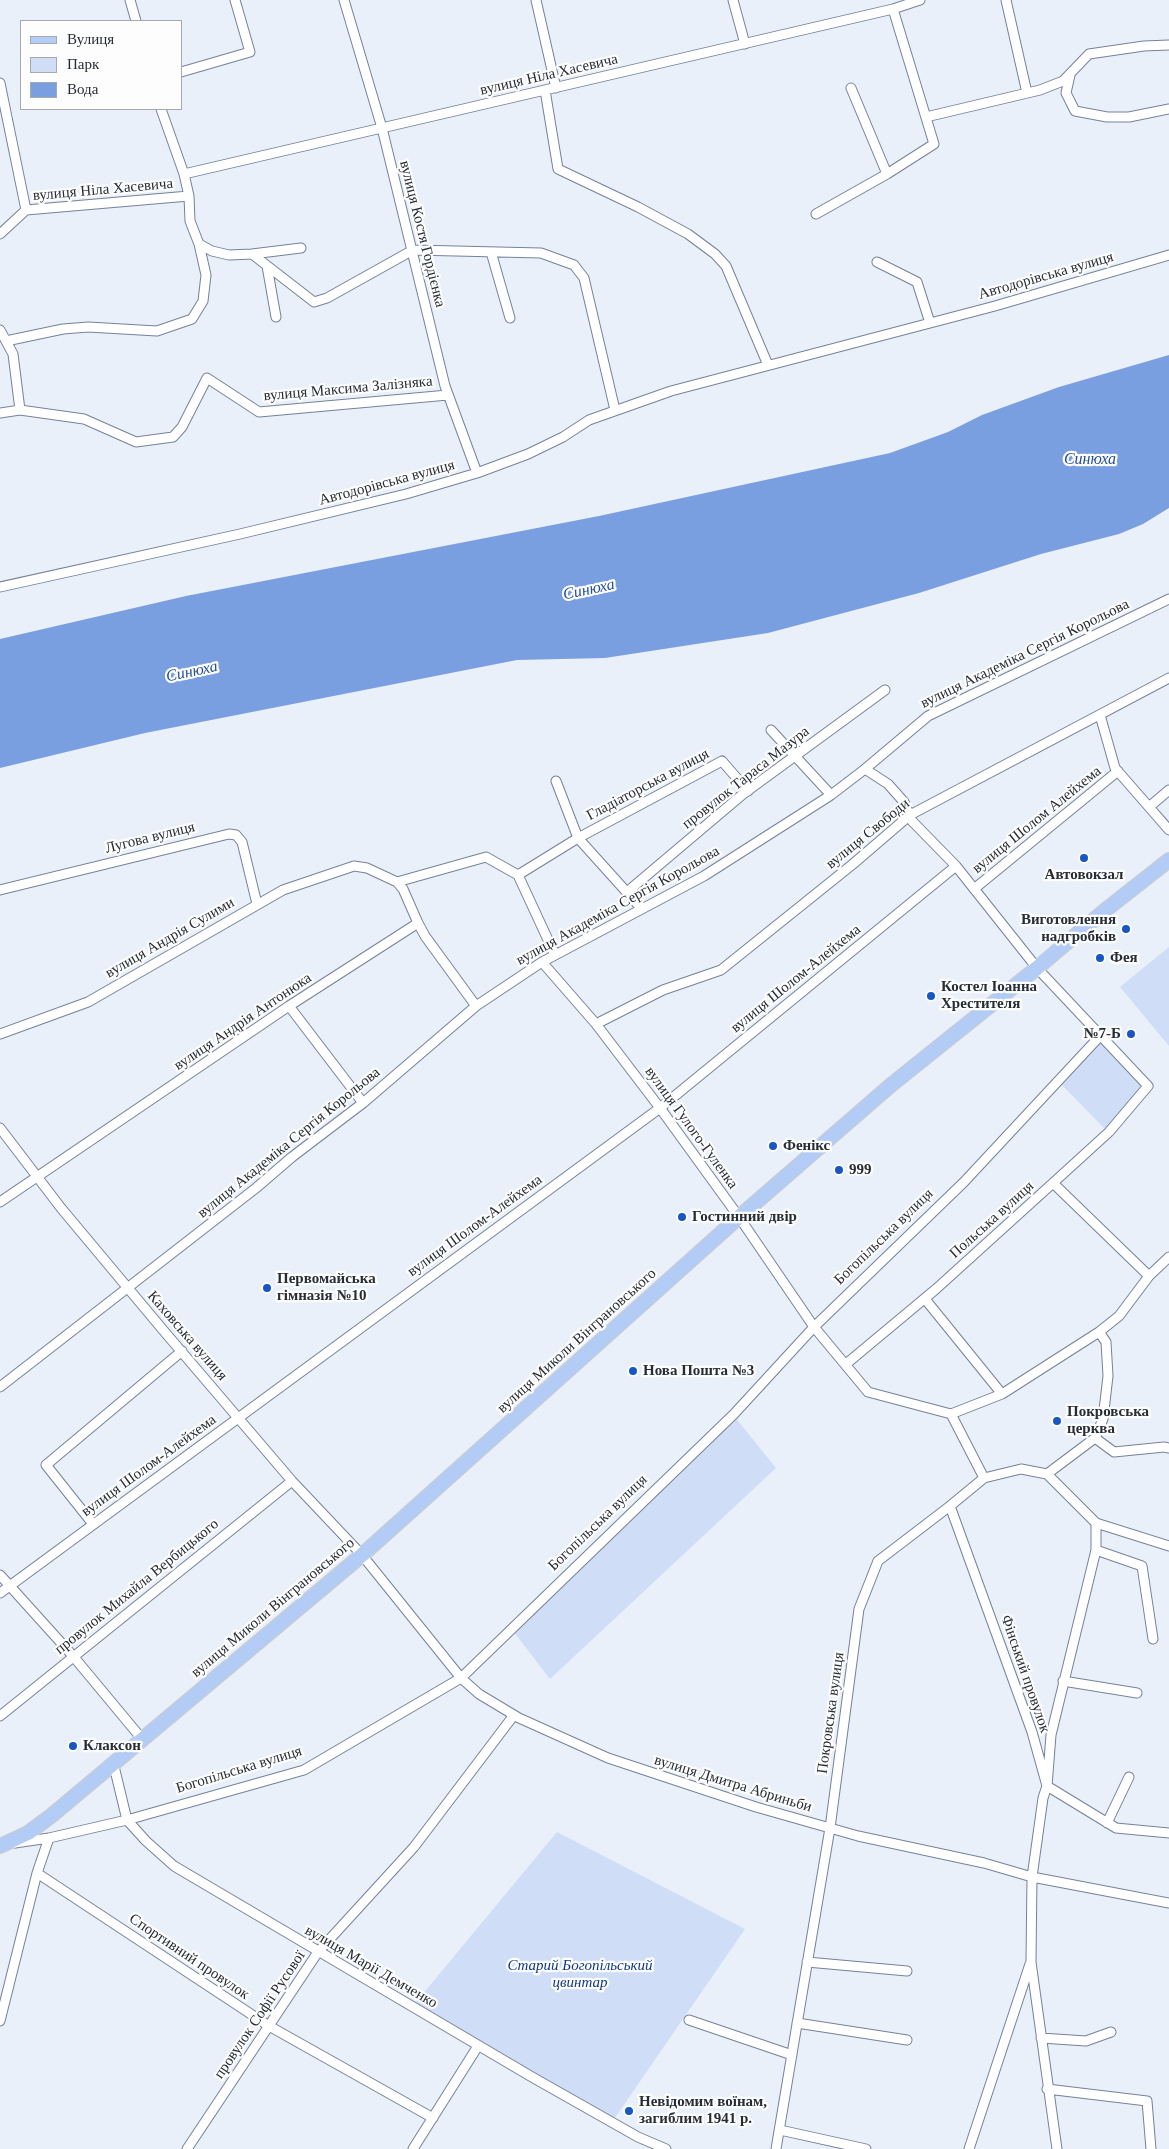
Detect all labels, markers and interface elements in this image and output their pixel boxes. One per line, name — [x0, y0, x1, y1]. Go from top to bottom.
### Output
legend — [20, 20, 182, 110]
text: Вулиця — [67, 31, 114, 47]
street label: вулиця Ніла Хасевича — [478, 50, 620, 100]
text: Парк — [67, 56, 99, 72]
text: Вода — [67, 81, 98, 97]
street label: вулиця Костя Гордієнка — [395, 159, 449, 309]
street label: вулиця Ніла Хасевича — [32, 175, 174, 205]
street label: Автодорівська вулиця — [976, 248, 1116, 304]
street label: вулиця Максима Залізняка — [263, 373, 433, 405]
water label: Синюха — [1064, 450, 1116, 470]
street label: Автодорівська вулиця — [317, 456, 457, 510]
water label: Синюха — [562, 575, 616, 605]
street label: вулиця Академіка Сергія Корольова — [918, 596, 1132, 712]
water label: Синюха — [165, 657, 219, 687]
street label: провулок Тараса Мазура — [679, 723, 813, 833]
street label: Гладіаторська вулиця — [584, 745, 712, 825]
street label: вулиця Шолом Алейхема — [969, 762, 1105, 878]
street label: вулиця Свободи — [823, 795, 913, 873]
street label: Лугова вулиця — [103, 818, 197, 858]
street label: вулиця Академіка Сергія Корольова — [513, 842, 723, 970]
marker: Автовокзал — [1078, 852, 1090, 864]
place label: Автовокзал — [1045, 866, 1123, 884]
street label: вулиця Андрія Сулими — [102, 894, 238, 982]
place label: Виготовлення надгробків — [1021, 911, 1116, 946]
street label: вулиця Шолом-Алейхема — [727, 921, 865, 1037]
marker: Виготовлення надгробків — [1120, 923, 1132, 935]
place label: Фея — [1110, 949, 1138, 967]
marker: Фея — [1094, 952, 1106, 964]
street label: вулиця Андрія Антонюка — [171, 969, 315, 1075]
place label: Костел Іоанна Хрестителя — [941, 978, 1037, 1013]
marker: Костел Іоанна Хрестителя — [925, 990, 937, 1002]
place label: №7-Б — [1084, 1025, 1121, 1043]
marker: №7-Б — [1125, 1028, 1137, 1040]
street label: вулиця Гулого-Гуленка — [641, 1063, 741, 1193]
street label: вулиця Академіка Сергія Корольова — [194, 1064, 384, 1222]
place label: Фенікс — [783, 1137, 830, 1155]
marker: Фенікс — [767, 1140, 779, 1152]
place label: 999 — [849, 1161, 872, 1179]
marker: 999 — [833, 1164, 845, 1176]
street label: вулиця Шолом-Алейхема — [404, 1171, 546, 1281]
street label: Польська вулиця — [946, 1177, 1038, 1263]
street label: Богопільська вулиця — [831, 1185, 937, 1289]
place label: Гостинний двір — [692, 1208, 797, 1226]
marker: Гостинний двір — [676, 1211, 688, 1223]
street label: вулиця Миколи Вінграновського — [494, 1265, 660, 1417]
place label: Первомайська гімназія №10 — [277, 1270, 376, 1305]
marker: Первомайська гімназія №10 — [261, 1282, 273, 1294]
street label: Каховська вулиця — [143, 1288, 231, 1384]
place label: Нова Пошта №3 — [643, 1362, 754, 1380]
marker: Нова Пошта №3 — [627, 1365, 639, 1377]
place label: Покровська церква — [1067, 1403, 1149, 1438]
street label: вулиця Шолом-Алейхема — [78, 1411, 220, 1521]
marker: Покровська церква — [1051, 1415, 1063, 1427]
street label: Богопільська вулиця — [545, 1471, 651, 1575]
street label: провулок Михайла Вербицького — [51, 1515, 223, 1659]
street label: вулиця Миколи Вінграновського — [188, 1534, 358, 1682]
street label: Фінський провулок — [996, 1613, 1054, 1735]
street label: Покровська вулиця — [814, 1651, 848, 1775]
place label: Клаксон — [83, 1737, 141, 1755]
marker: Клаксон — [67, 1740, 79, 1752]
street label: Богопільська вулиця — [174, 1742, 304, 1798]
street label: вулиця Дмитра Абриньби — [652, 1751, 814, 1817]
street label: Спортивний провулок — [126, 1910, 252, 2004]
street label: вулиця Марії Демченко — [302, 1922, 440, 2012]
street label: провулок Софії Русової — [210, 1948, 310, 2082]
park label: Старий Богопільський цвинтар — [507, 1957, 653, 1992]
place label: Невідомим воїнам, загиблим 1941 р. — [639, 2093, 767, 2128]
marker: Невідомим воїнам, загиблим 1941 р. — [623, 2105, 635, 2117]

